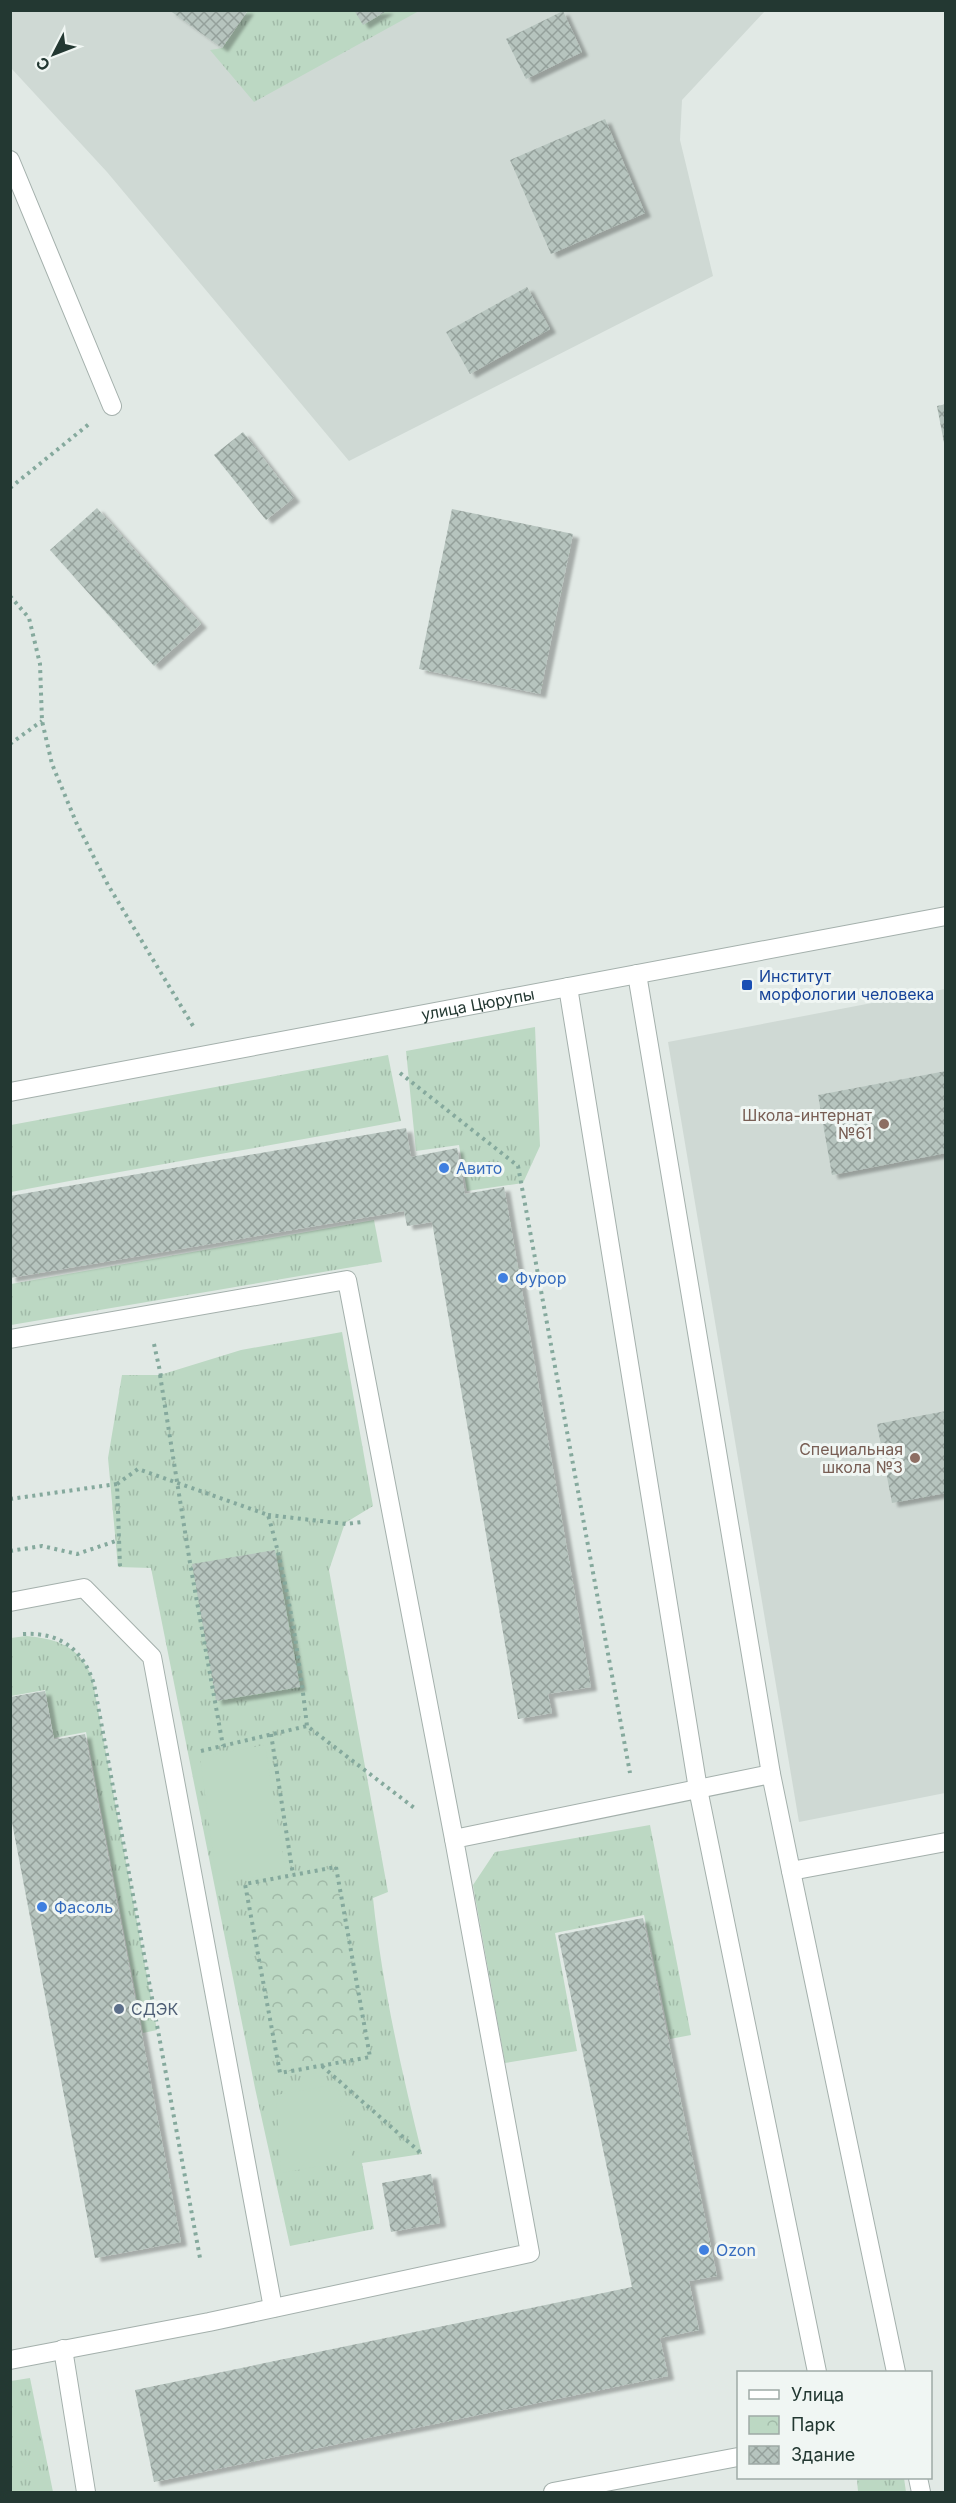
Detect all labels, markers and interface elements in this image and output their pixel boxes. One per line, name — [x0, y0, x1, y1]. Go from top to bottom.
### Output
north arrow — [24, 24, 84, 84]
text: С — [31, 53, 54, 75]
place label: Институт морфологии человека — [759, 966, 934, 1004]
marker: Институт морфологии человека — [740, 978, 754, 992]
street label: улица Цюрупы — [420, 984, 536, 1024]
place label: Школа-интернат №61 — [742, 1105, 873, 1143]
marker: Школа-интернат №61 — [877, 1117, 891, 1131]
place label: Авито — [456, 1158, 502, 1178]
marker: Авито — [437, 1161, 451, 1175]
place label: Фурор — [515, 1268, 566, 1288]
marker: Фурор — [496, 1271, 510, 1285]
place label: Специальная школа №3 — [799, 1439, 903, 1477]
marker: Специальная школа №3 — [908, 1451, 922, 1465]
place label: Фасоль — [54, 1897, 113, 1917]
marker: Фасоль — [35, 1900, 49, 1914]
place label: СДЭК — [131, 1999, 178, 2019]
marker: СДЭК — [112, 2002, 126, 2016]
place label: Ozon — [716, 2240, 756, 2260]
marker: Ozon — [697, 2243, 711, 2257]
legend — [737, 2371, 932, 2479]
text: Улица — [791, 2384, 844, 2405]
text: Парк — [791, 2414, 836, 2435]
text: Здание — [791, 2444, 855, 2465]

